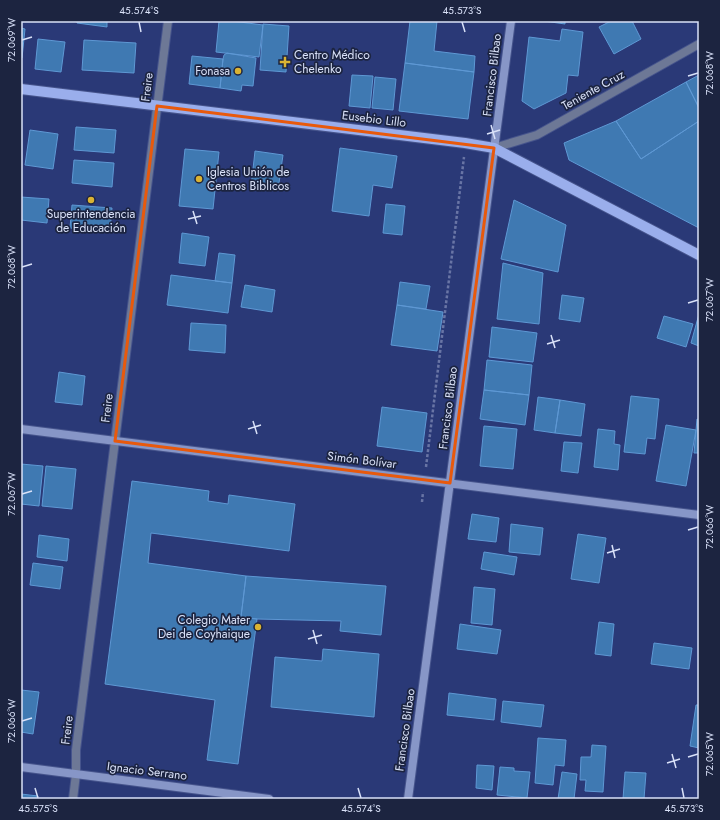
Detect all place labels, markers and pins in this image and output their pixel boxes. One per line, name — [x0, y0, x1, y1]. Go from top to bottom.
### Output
place label: Centro Médico Chelenko — [294, 46, 370, 78]
marker: Centro Médico Chelenko — [279, 56, 291, 68]
place label: Fonasa — [195, 62, 230, 80]
marker: Fonasa — [233, 66, 243, 76]
place label: Iglesia Unión de Centros Biblicos — [207, 163, 289, 195]
marker: Iglesia Unión de Centros Biblicos — [194, 174, 204, 184]
marker: Superintendencia de Educación — [86, 195, 96, 205]
place label: Superintendencia de Educación — [47, 205, 136, 237]
place label: Colegio Mater Dei de Coyhaique — [158, 611, 251, 643]
marker: Colegio Mater Dei de Coyhaique — [253, 622, 263, 632]

